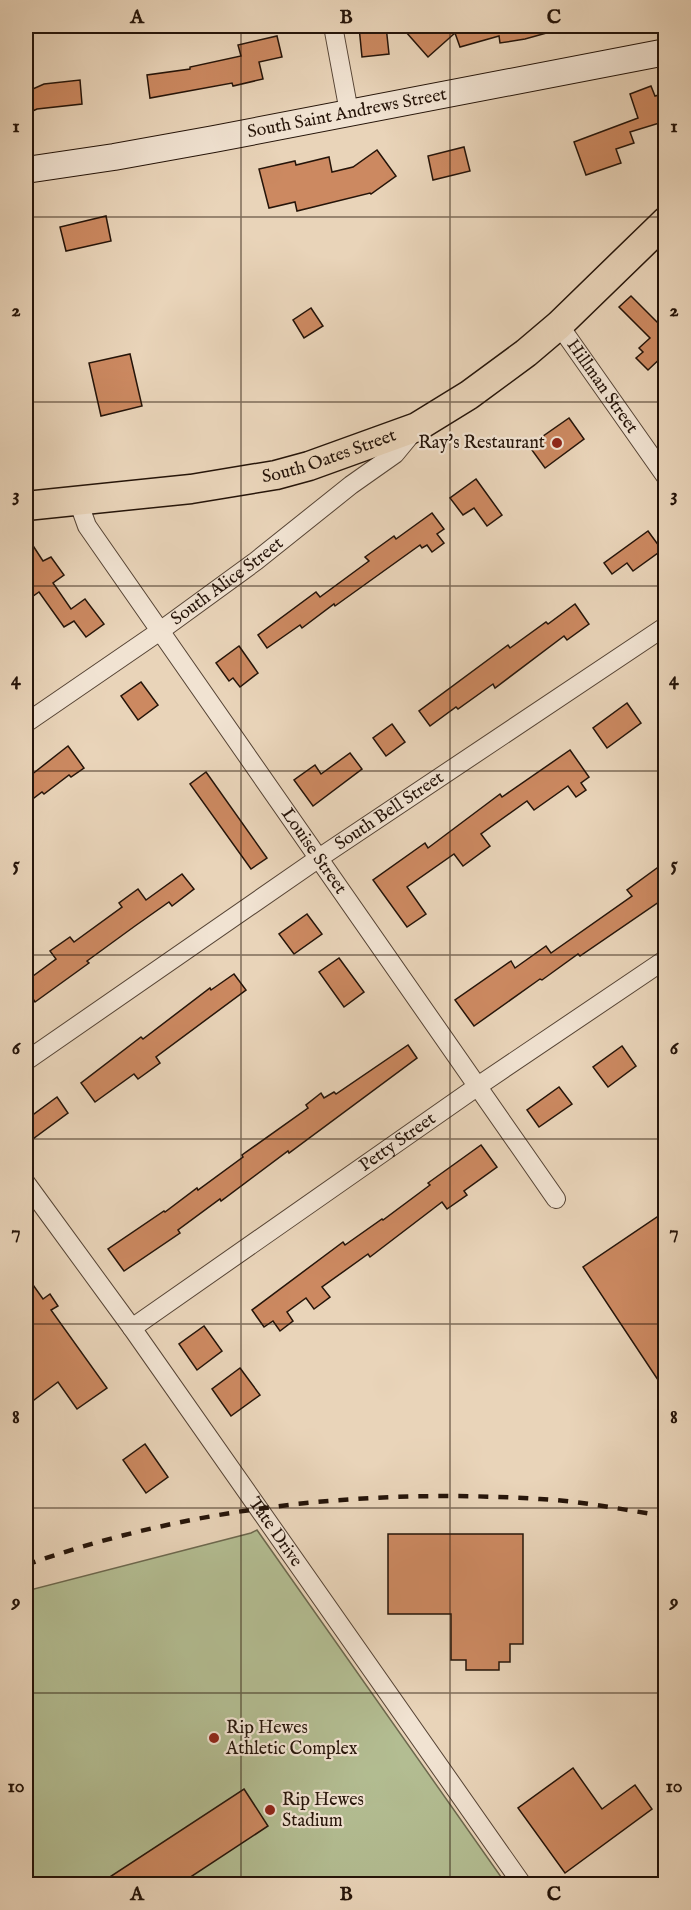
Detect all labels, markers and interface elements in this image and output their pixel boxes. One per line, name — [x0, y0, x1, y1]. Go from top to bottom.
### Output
text: A — [129, 5, 145, 30]
text: B — [339, 5, 353, 30]
text: C — [547, 5, 561, 30]
street label: South Saint Andrews Street — [245, 83, 449, 144]
text: 1 — [12, 114, 20, 139]
text: 1 — [670, 114, 678, 139]
text: 2 — [11, 298, 21, 323]
text: 2 — [669, 298, 679, 323]
street label: Hillman Street — [561, 335, 643, 438]
street label: South Oates Street — [260, 424, 399, 489]
place label: Ray's Restaurant — [418, 432, 545, 455]
marker: Ray's Restaurant — [550, 436, 564, 450]
text: 3 — [12, 483, 20, 508]
text: 3 — [670, 483, 678, 508]
street label: South Alice Street — [166, 532, 288, 631]
text: 4 — [11, 667, 22, 692]
text: 4 — [669, 667, 680, 692]
street label: South Bell Street — [330, 766, 448, 856]
street label: Louise Street — [276, 804, 352, 899]
text: 5 — [12, 852, 20, 877]
text: 5 — [670, 852, 678, 877]
text: 6 — [12, 1036, 22, 1061]
text: 6 — [670, 1036, 680, 1061]
street label: Petty Street — [355, 1108, 440, 1177]
text: 7 — [11, 1220, 21, 1245]
text: 7 — [669, 1220, 679, 1245]
text: 8 — [12, 1405, 20, 1430]
text: 8 — [670, 1405, 678, 1430]
street label: Tate Drive — [243, 1493, 308, 1571]
text: 9 — [11, 1589, 21, 1614]
text: 9 — [669, 1589, 679, 1614]
place label: Rip Hewes Athletic Complex — [225, 1717, 358, 1761]
marker: Rip Hewes Athletic Complex — [207, 1731, 221, 1745]
text: 10 — [7, 1774, 25, 1799]
text: 10 — [665, 1774, 683, 1799]
place label: Rip Hewes Stadium — [282, 1789, 364, 1833]
marker: Rip Hewes Stadium — [263, 1803, 277, 1817]
text: A — [129, 1882, 145, 1907]
text: B — [339, 1882, 353, 1907]
text: C — [547, 1882, 561, 1907]

